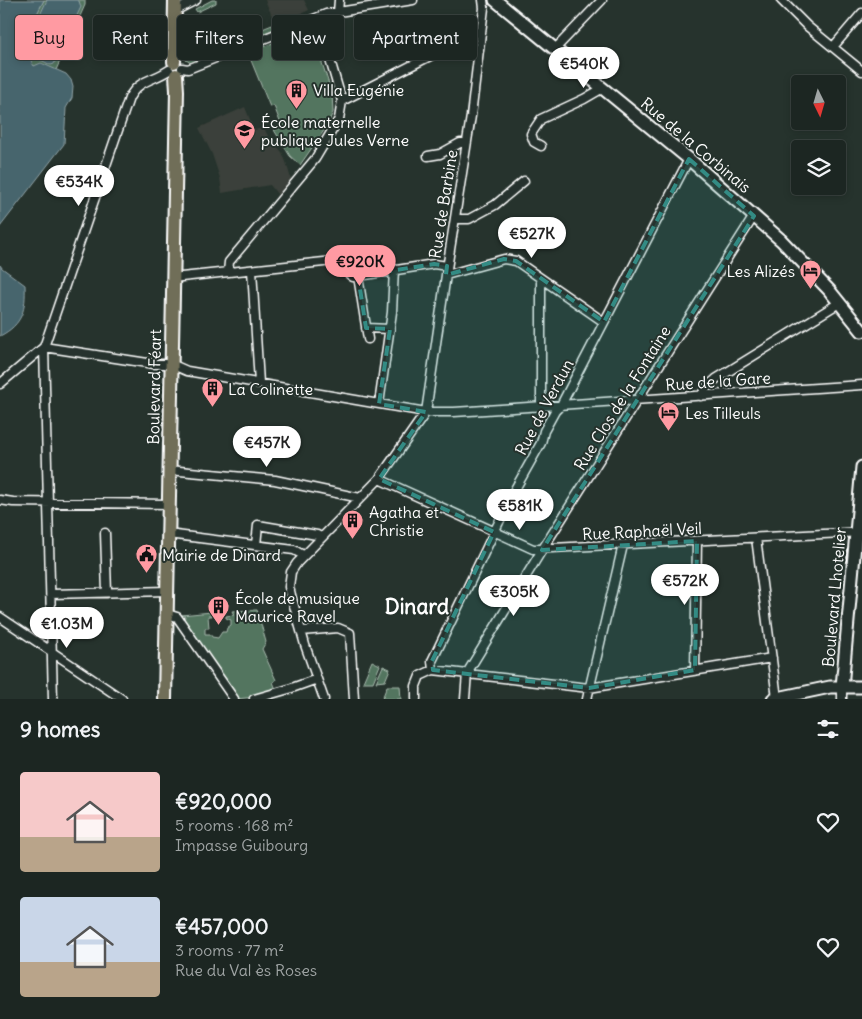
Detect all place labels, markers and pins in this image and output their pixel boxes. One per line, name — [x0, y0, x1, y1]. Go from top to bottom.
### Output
pin: €540K — [549, 46, 619, 89]
building icon: Villa Eugénie — [285, 78, 309, 109]
place label: Villa Eugénie — [313, 80, 404, 100]
place label: École maternelle publique Jules Verne — [261, 112, 409, 150]
school or university icon: École maternelle publique Jules Verne — [233, 119, 257, 150]
pin: €534K — [44, 164, 114, 207]
pin: €527K — [497, 216, 567, 259]
pin: €920K — [325, 244, 395, 287]
hotel icon: Les Alizés — [799, 259, 823, 290]
place label: Les Alizés — [726, 261, 795, 281]
building icon: La Colinette — [200, 377, 224, 408]
place label: La Colinette — [228, 379, 313, 399]
hotel icon: Les Tilleuls — [657, 401, 681, 432]
place label: Les Tilleuls — [685, 403, 761, 423]
pin: €457K — [232, 426, 302, 468]
pin: €581K — [485, 488, 555, 531]
place label: Agatha et Christie — [369, 502, 440, 540]
building icon: Agatha et Christie — [341, 509, 365, 540]
public building icon: Mairie de Dinard — [134, 543, 158, 574]
place label: Mairie de Dinard — [162, 545, 281, 565]
pin: €572K — [650, 564, 720, 606]
pin: €305K — [479, 574, 549, 617]
place label: École de musique Maurice Ravel — [235, 588, 360, 626]
building icon: École de musique Maurice Ravel — [207, 595, 231, 626]
pin: €1.03M — [26, 606, 108, 649]

